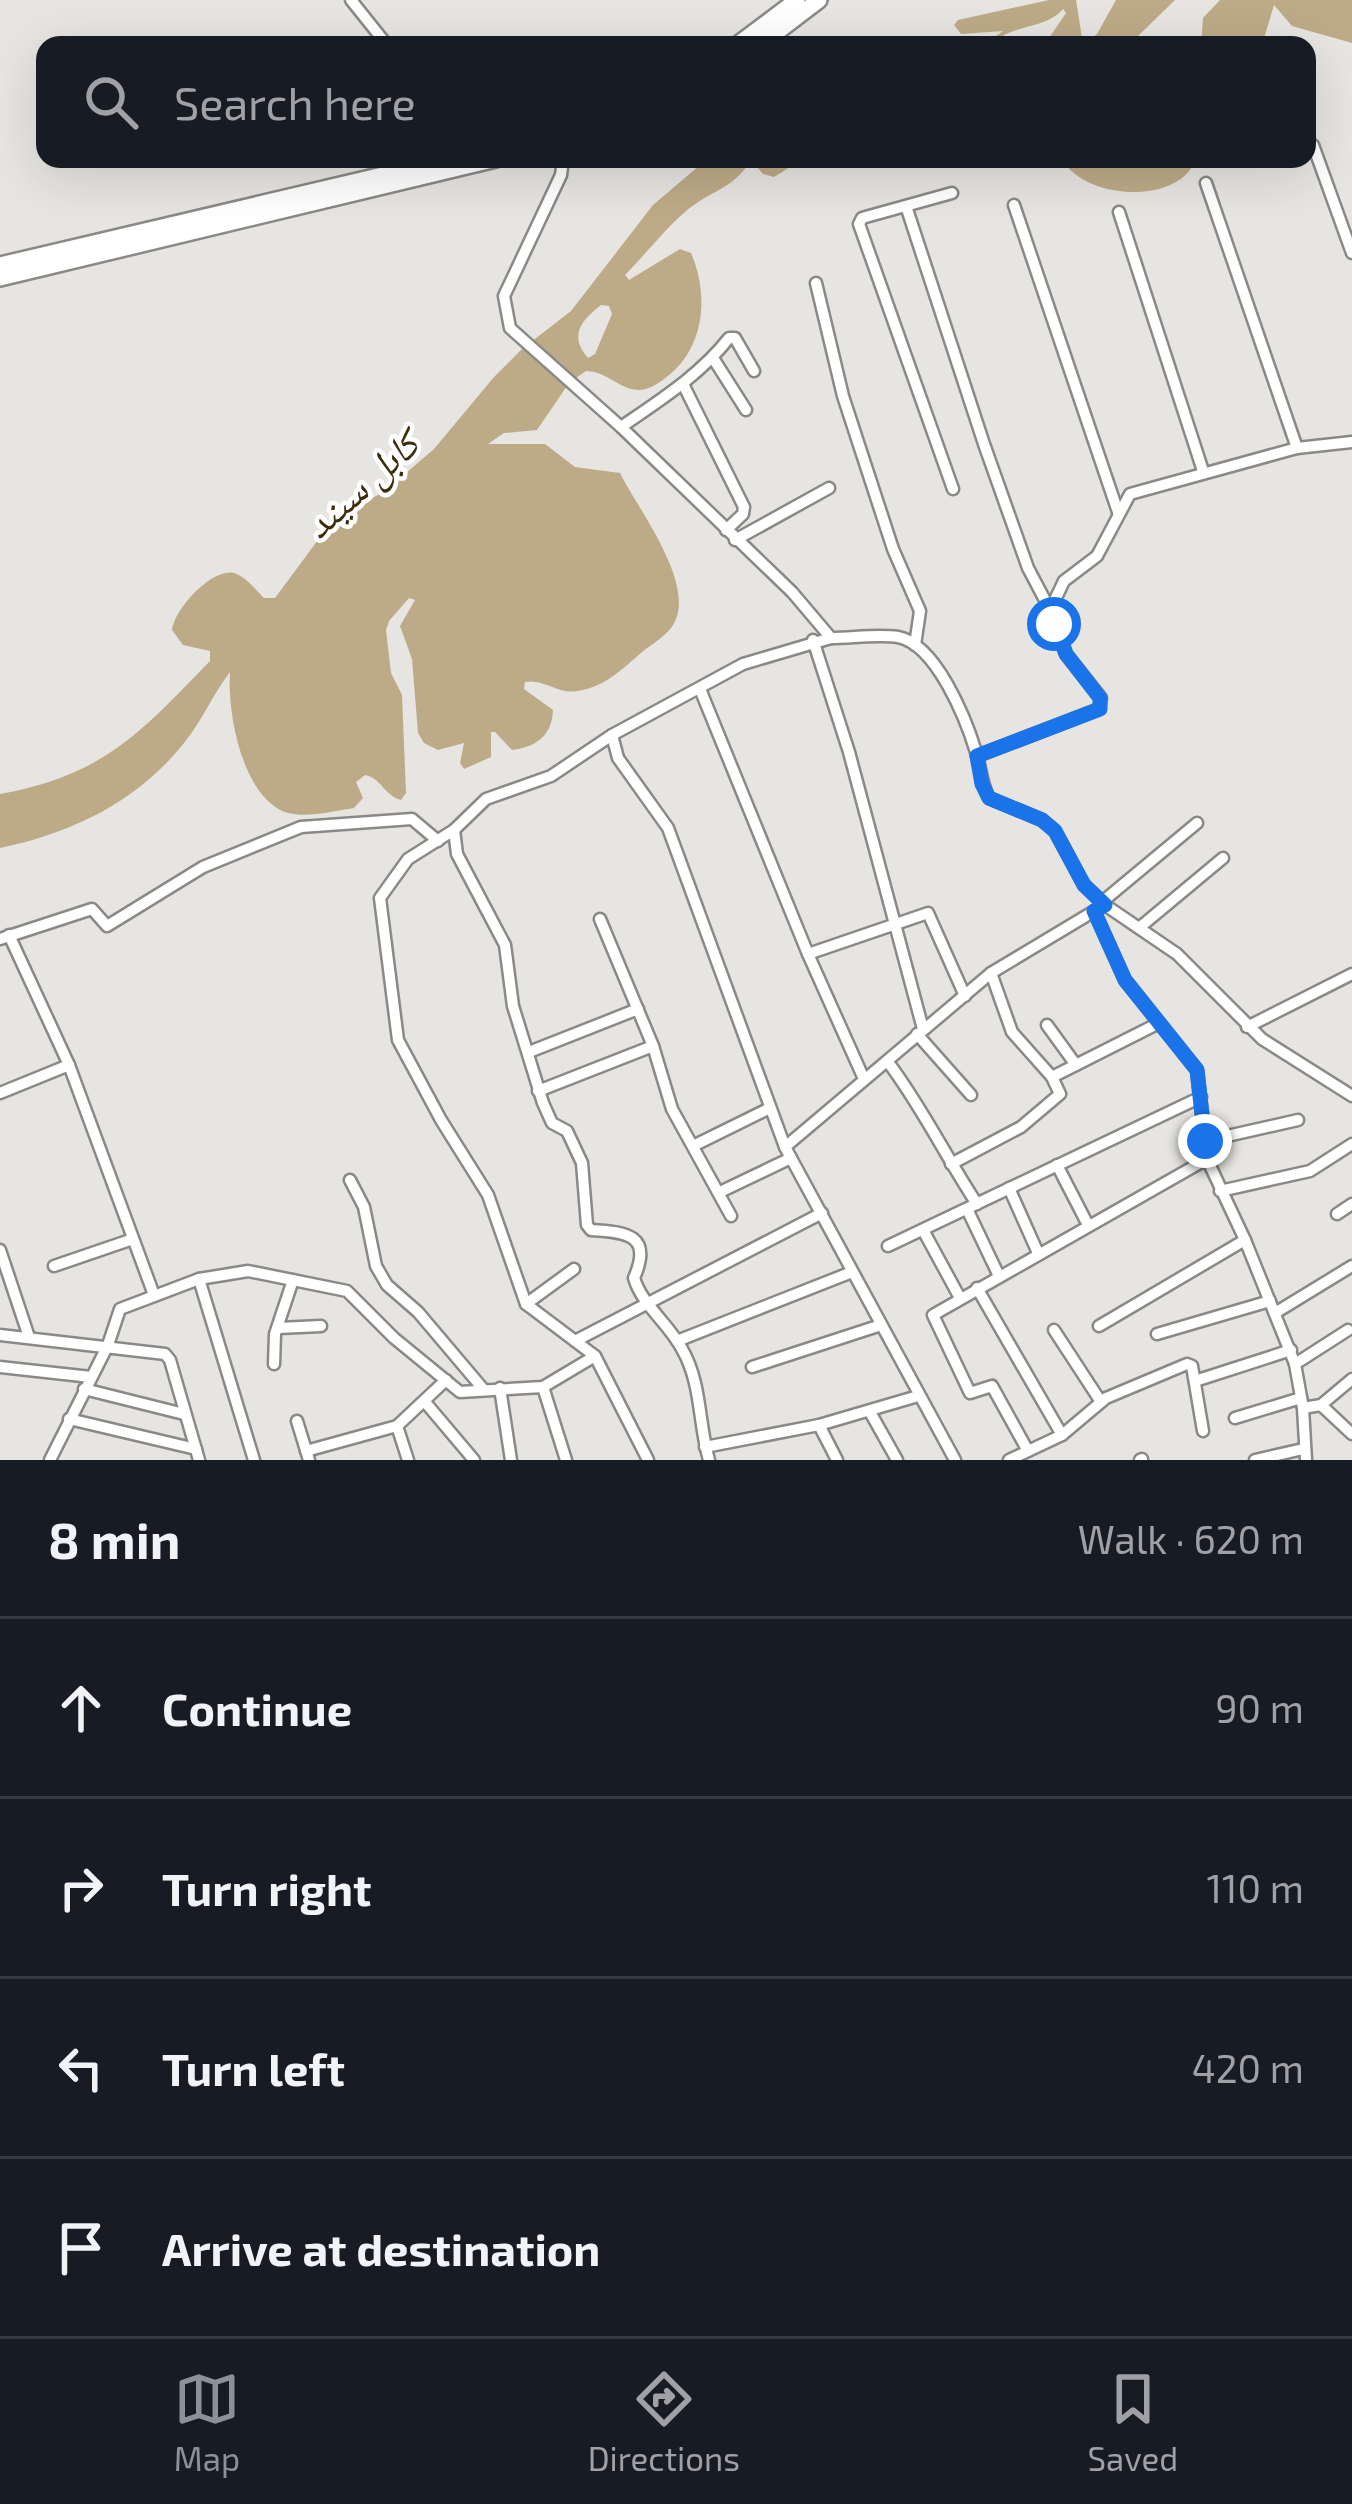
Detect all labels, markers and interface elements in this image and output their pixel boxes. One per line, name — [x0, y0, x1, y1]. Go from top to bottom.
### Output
search box — [36, 36, 1316, 168]
icon: search — [78, 69, 144, 135]
text: Search here — [174, 75, 416, 129]
water label: کابل سيند — [293, 415, 433, 549]
route start — [1027, 597, 1081, 651]
route end — [1178, 1114, 1232, 1168]
text: 8 min — [48, 1508, 180, 1569]
text: Walk · 620 m — [1078, 1515, 1304, 1562]
icon: ahead — [48, 1675, 114, 1741]
text: Continue — [162, 1681, 352, 1735]
text: 90 m — [1215, 1684, 1304, 1731]
icon: right — [48, 1855, 114, 1921]
text: Turn right — [162, 1861, 371, 1915]
text: 110 m — [1207, 1864, 1304, 1911]
icon: left — [48, 2035, 114, 2101]
text: Turn left — [162, 2041, 345, 2095]
text: 420 m — [1192, 2044, 1304, 2091]
icon: arrive — [48, 2215, 114, 2281]
text: Arrive at destination — [162, 2221, 600, 2275]
tab: Map — [174, 2366, 240, 2478]
tab: Directions — [588, 2366, 740, 2478]
tab: Saved — [1088, 2366, 1178, 2478]

